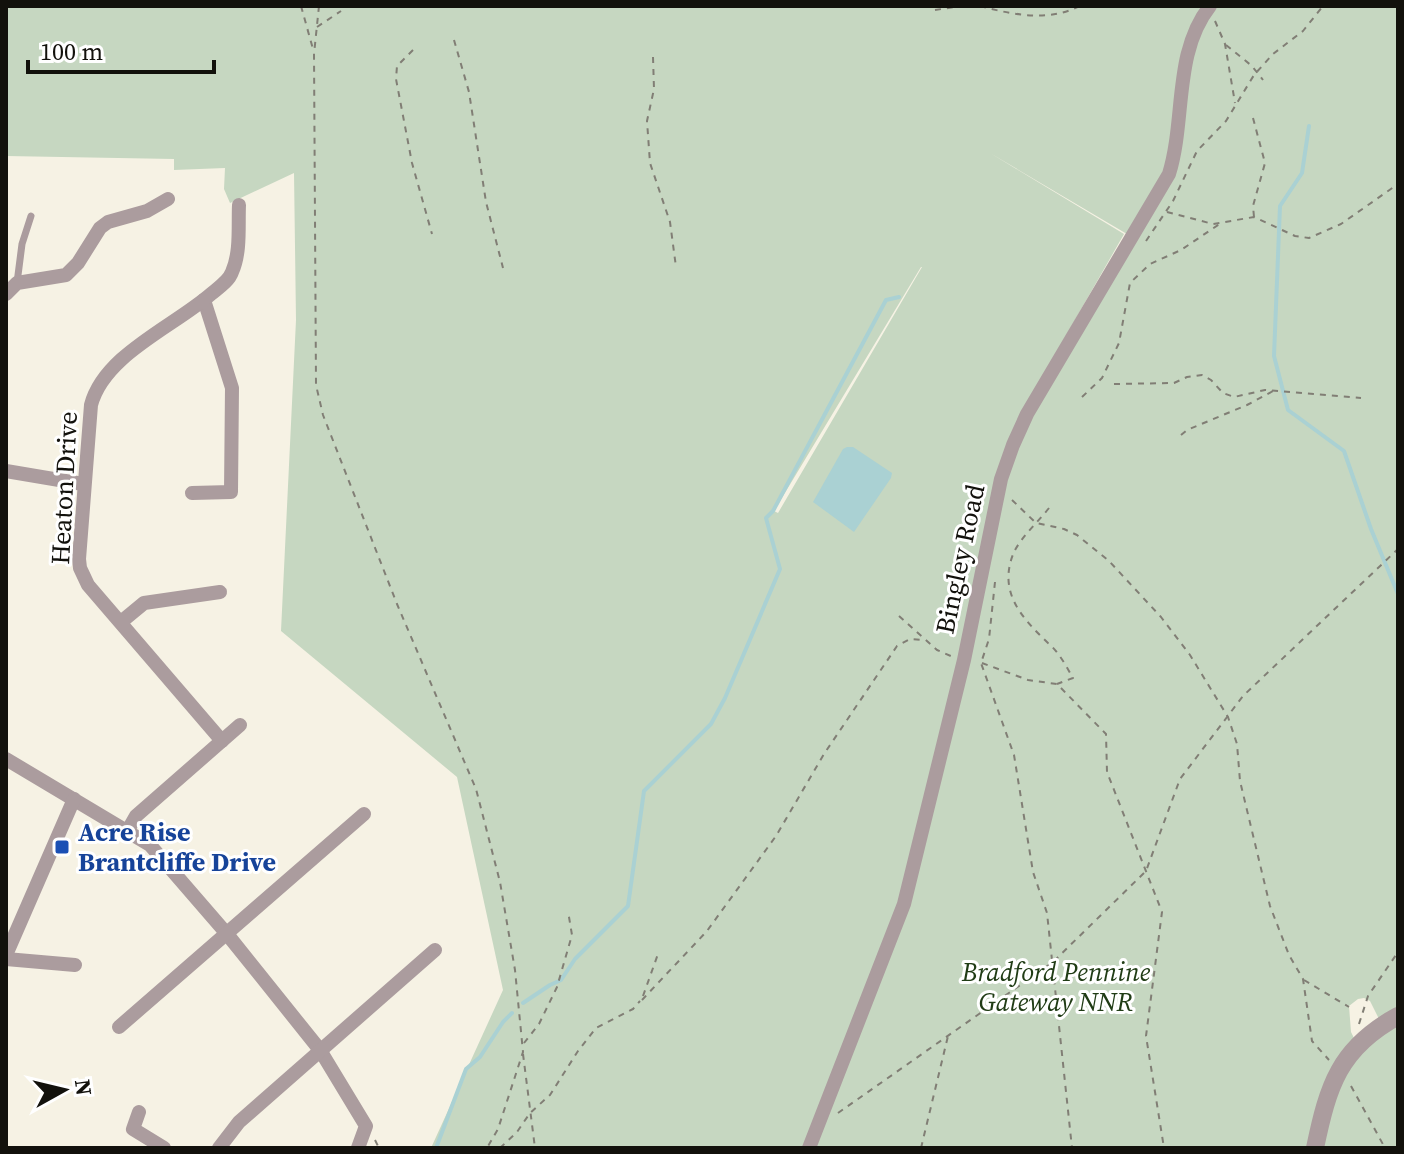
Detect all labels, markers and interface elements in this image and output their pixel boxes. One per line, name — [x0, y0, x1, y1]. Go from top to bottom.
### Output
scale bar — [28, 24, 214, 74]
text: 100 m — [40, 35, 103, 68]
street label: Heaton Drive — [42, 410, 86, 566]
street label: Bingley Road — [927, 481, 993, 637]
place label: Acre Rise Brantcliffe Drive — [78, 814, 276, 880]
marker: Acre Rise Brantcliffe Drive — [53, 838, 71, 856]
park label: Bradford Pennine Gateway NNR — [961, 954, 1151, 1020]
north arrow — [24, 1050, 104, 1130]
text: N — [68, 1077, 100, 1097]

